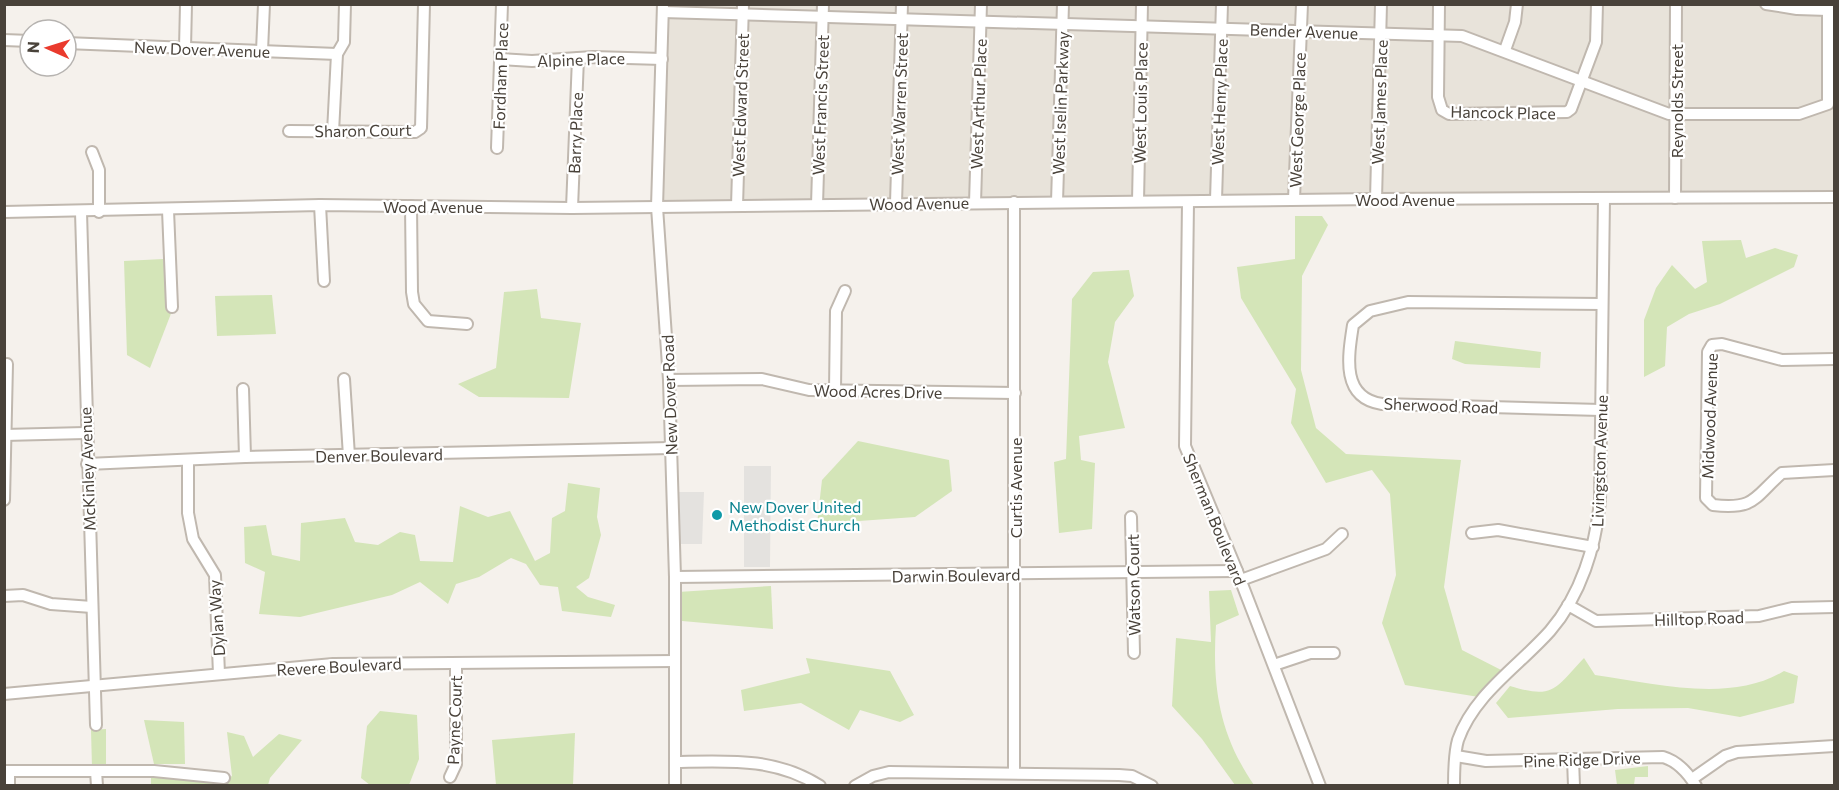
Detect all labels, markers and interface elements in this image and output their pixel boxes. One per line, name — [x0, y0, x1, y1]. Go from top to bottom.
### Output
north arrow — [18, 18, 78, 78]
street label: Bender Avenue — [1249, 20, 1359, 42]
street label: Fordham Place — [489, 22, 511, 130]
street label: West Iselin Parkway — [1048, 31, 1072, 175]
street label: West Edward Street — [728, 32, 752, 177]
street label: West Warren Street — [887, 32, 911, 176]
street label: West Francis Street — [808, 34, 832, 176]
street label: New Dover Avenue — [134, 37, 270, 61]
street label: West Arthur Place — [966, 38, 990, 170]
street label: West Henry Place — [1207, 38, 1231, 166]
street label: West James Place — [1367, 39, 1391, 165]
text: N — [23, 41, 42, 54]
street label: West Louis Place — [1129, 42, 1151, 164]
street label: Reynolds Street — [1667, 43, 1686, 158]
street label: Alpine Place — [537, 48, 625, 70]
street label: West George Place — [1285, 52, 1309, 188]
street label: Barry Place — [564, 92, 586, 174]
street label: Hancock Place — [1450, 102, 1556, 122]
street label: Sharon Court — [314, 120, 412, 140]
street label: Wood Avenue — [1355, 190, 1455, 209]
street label: Wood Avenue — [869, 193, 969, 213]
street label: Wood Avenue — [383, 197, 483, 216]
street label: New Dover Road — [657, 334, 681, 456]
street label: Midwood Avenue — [1697, 353, 1721, 479]
street label: Wood Acres Drive — [813, 380, 943, 402]
street label: Sherwood Road — [1383, 394, 1499, 416]
street label: Livingston Avenue — [1587, 395, 1611, 527]
street label: McKinley Avenue — [75, 407, 99, 531]
street label: Curtis Avenue — [1006, 438, 1025, 538]
street label: Denver Boulevard — [315, 444, 443, 466]
street label: Sherman Boulevard — [1180, 450, 1250, 588]
place label: New Dover United Methodist Church — [729, 497, 861, 534]
marker: New Dover United Methodist Church — [710, 508, 724, 522]
street label: Watson Court — [1123, 533, 1143, 636]
street label: Darwin Boulevard — [892, 564, 1020, 586]
street label: Dylan Way — [204, 579, 228, 657]
street label: Hilltop Road — [1654, 607, 1744, 629]
street label: Revere Boulevard — [276, 653, 402, 679]
street label: Payne Court — [443, 674, 465, 765]
street label: Pine Ridge Drive — [1523, 747, 1641, 771]

